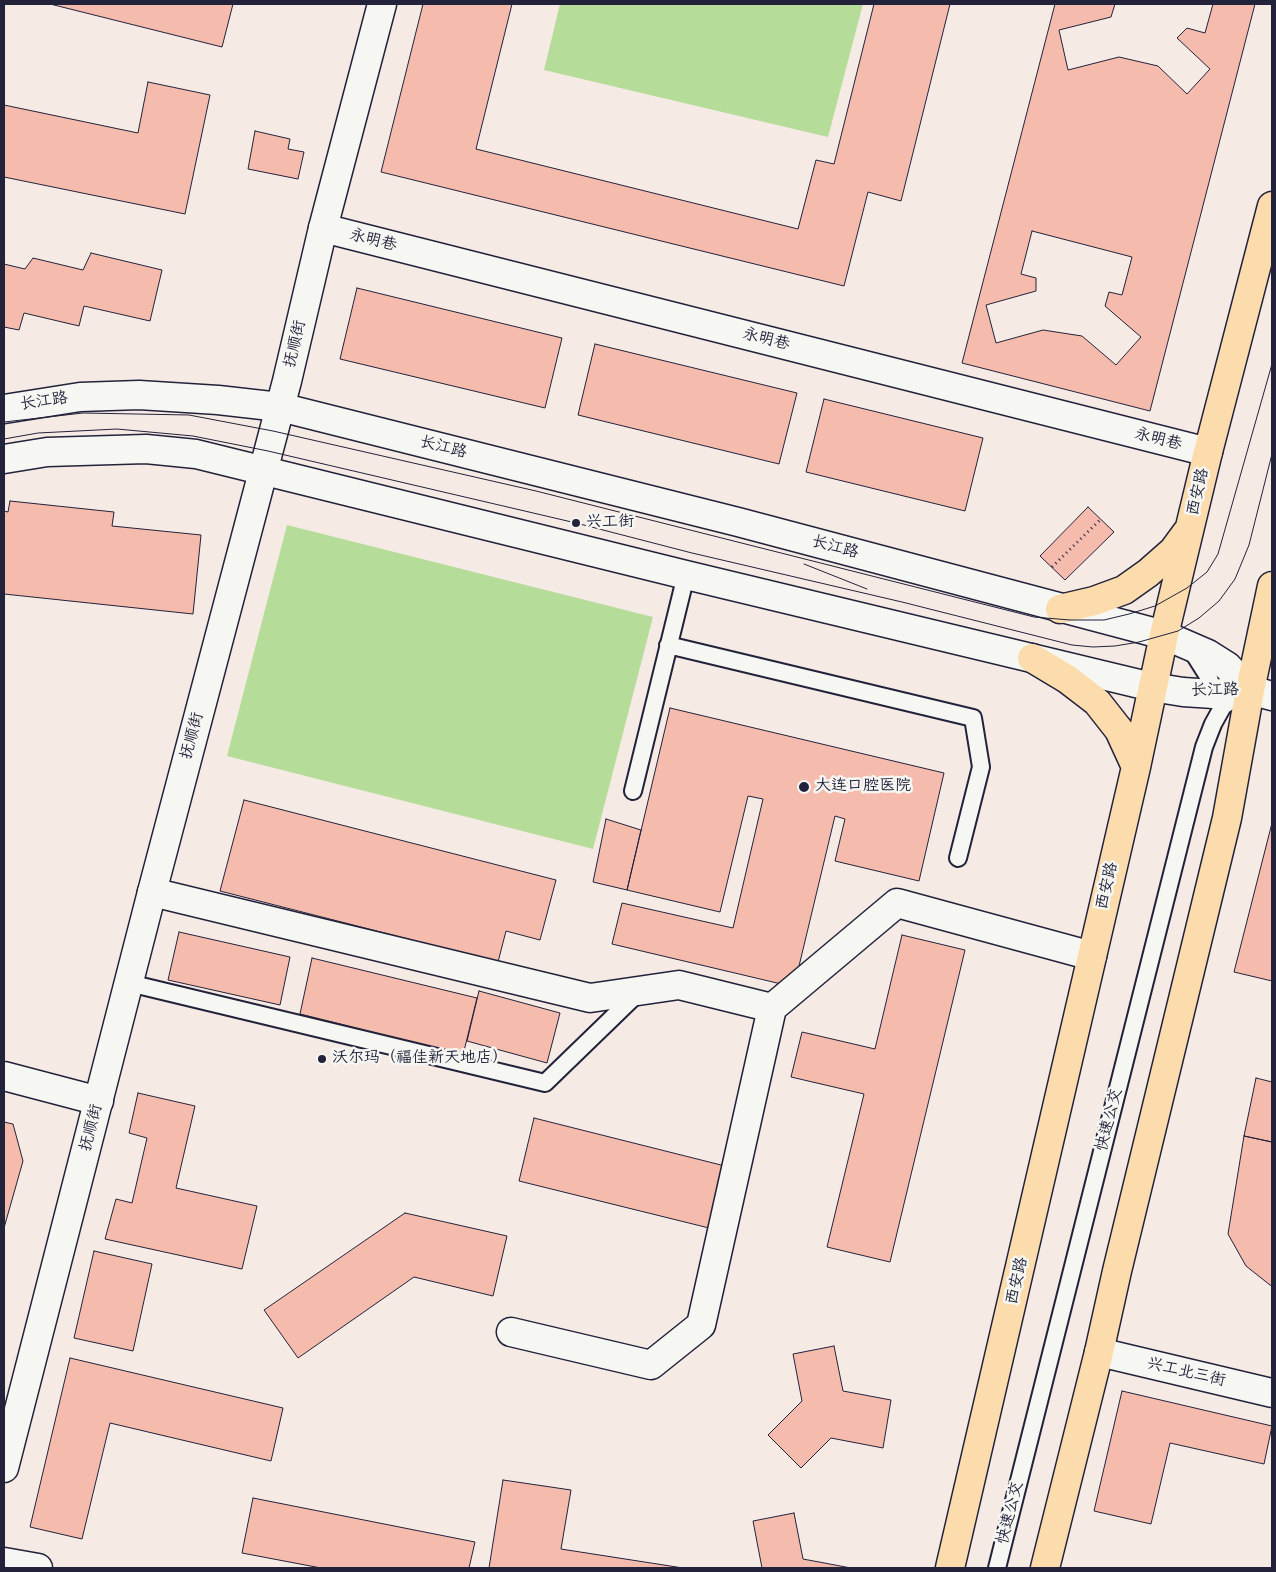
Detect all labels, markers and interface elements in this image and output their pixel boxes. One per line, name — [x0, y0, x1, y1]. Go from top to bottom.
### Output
street label: 永明巷 — [347, 226, 399, 256]
street label: 抚顺街 — [281, 318, 311, 370]
street label: 永明巷 — [740, 325, 792, 355]
street label: 长江路 — [19, 389, 69, 415]
street label: 永明巷 — [1132, 425, 1184, 455]
street label: 长江路 — [417, 433, 469, 463]
street label: 西安路 — [1184, 466, 1214, 518]
place label: 兴工街 — [586, 513, 634, 533]
marker: 兴工街 — [570, 517, 582, 529]
street label: 长江路 — [809, 533, 861, 563]
street label: 长江路 — [1191, 681, 1239, 701]
street label: 抚顺街 — [178, 710, 208, 762]
place label: 大连口腔医院 — [815, 777, 911, 797]
marker: 大连口腔医院 — [797, 780, 811, 794]
street label: 西安路 — [1093, 860, 1123, 912]
place label: 沃尔玛（福佳新天地店） — [332, 1049, 508, 1069]
marker: 沃尔玛（福佳新天地店） — [316, 1053, 328, 1065]
street label: 快速公交 — [1093, 1087, 1127, 1153]
street label: 抚顺街 — [77, 1102, 107, 1154]
street label: 西安路 — [1003, 1255, 1033, 1307]
street label: 兴工北三街 — [1145, 1355, 1227, 1391]
street label: 快速公交 — [994, 1480, 1028, 1546]

